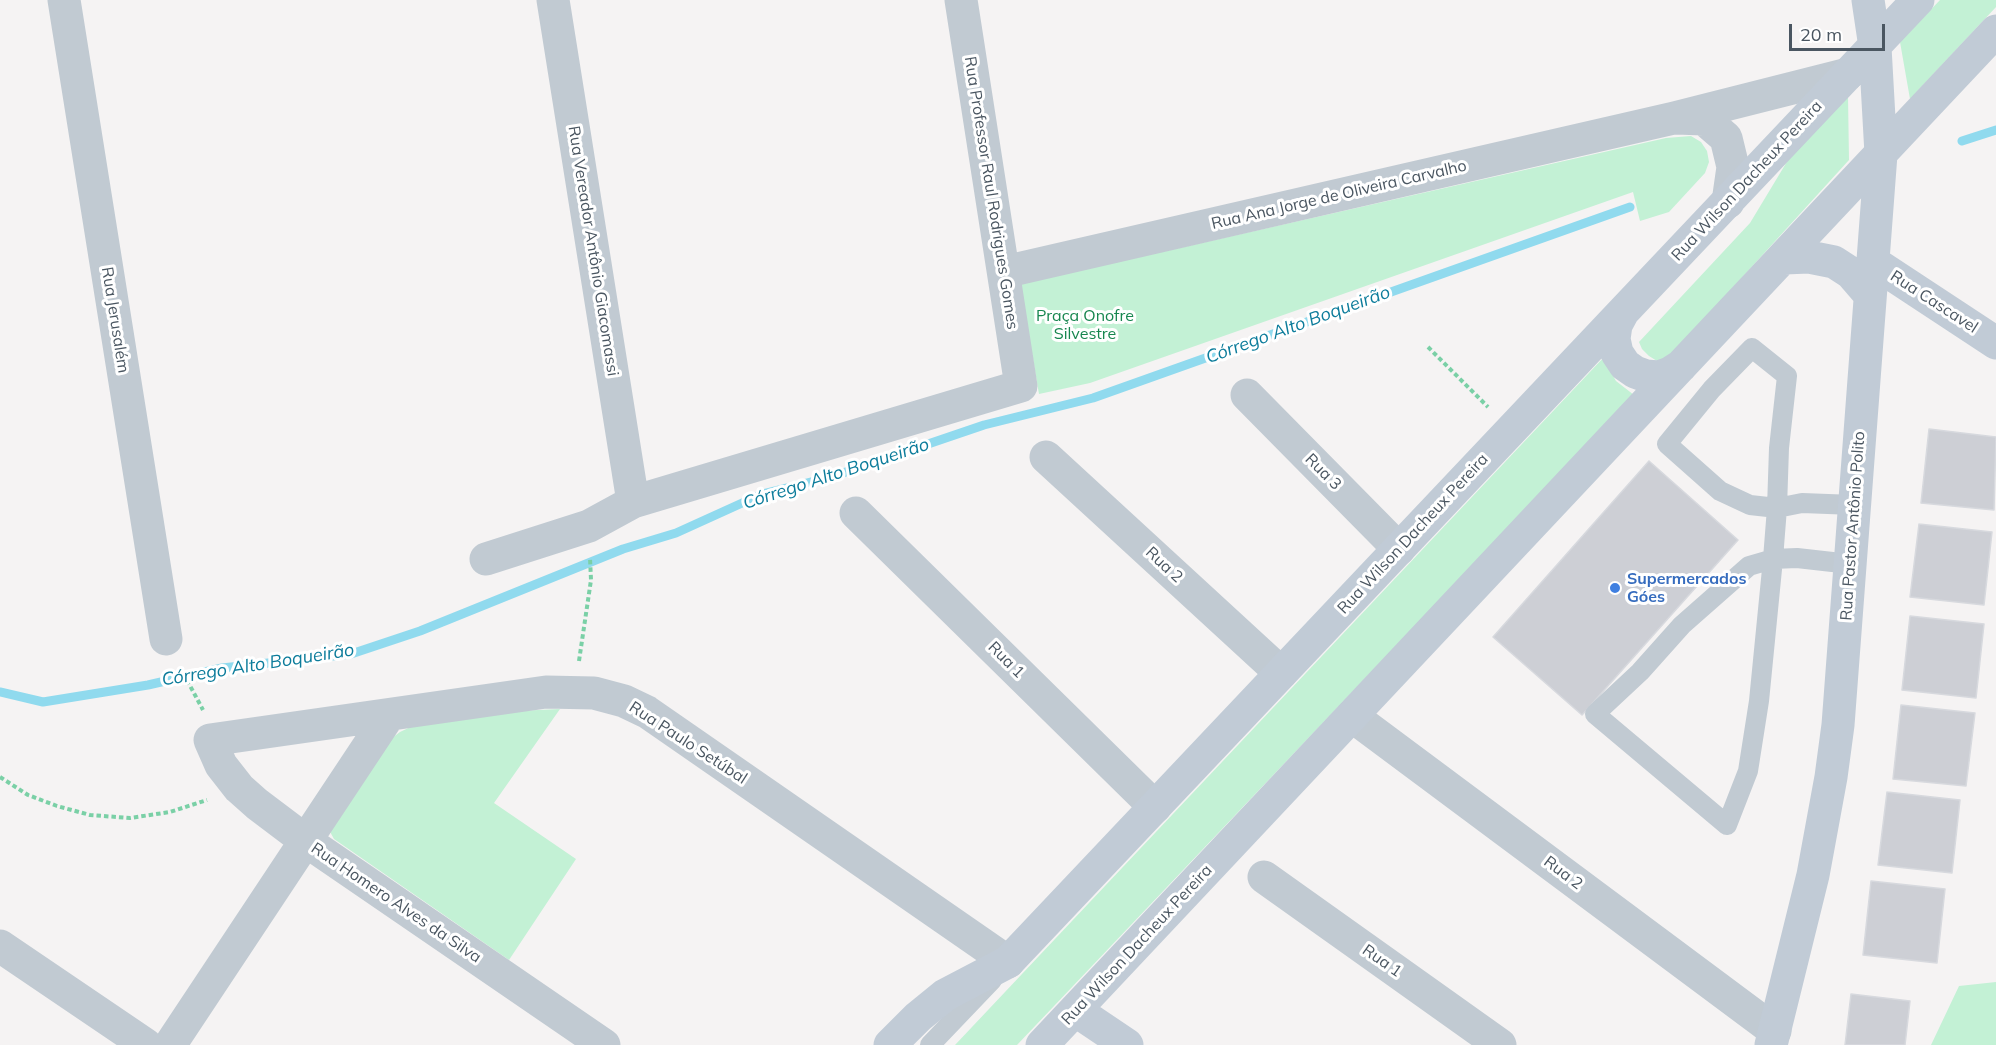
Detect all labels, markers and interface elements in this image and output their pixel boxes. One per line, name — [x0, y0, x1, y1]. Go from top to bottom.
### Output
scale bar — [1792, 12, 1888, 50]
text: 20 m — [1800, 23, 1842, 46]
street label: Rua Professor Raul Rodrigues Gomes — [960, 55, 1022, 331]
street label: Rua Wilson Dacheux Pereira — [1668, 97, 1826, 265]
street label: Rua Vereador Antônio Giacomassi — [564, 124, 622, 378]
street label: Rua Ana Jorge de Oliveira Carvalho — [1210, 156, 1468, 234]
street label: Rua Jerusalém — [97, 266, 133, 374]
street label: Rua Cascavel — [1887, 267, 1981, 337]
water label: Córrego Alto Boqueirão — [1203, 282, 1393, 368]
park label: Praça Onofre Silvestre — [1036, 306, 1134, 344]
street label: Rua Pastor Antônio Polito — [1837, 431, 1869, 621]
water label: Córrego Alto Boqueirão — [740, 434, 932, 514]
street label: Rua 3 — [1301, 450, 1345, 494]
street label: Rua Wilson Dacheux Pereira — [1334, 450, 1492, 618]
street label: Rua 2 — [1141, 543, 1187, 587]
place label: Supermercados Góes — [1627, 569, 1746, 607]
marker: Supermercados Góes — [1608, 581, 1622, 595]
street label: Rua 1 — [984, 638, 1028, 682]
water label: Córrego Alto Boqueirão — [160, 639, 356, 691]
street label: Rua Paulo Setúbal — [626, 698, 750, 788]
street label: Rua Homero Alves da Silva — [307, 839, 485, 967]
street label: Rua 2 — [1540, 852, 1586, 894]
street label: Rua Wilson Dacheux Pereira — [1058, 861, 1216, 1029]
street label: Rua 1 — [1359, 941, 1405, 981]

